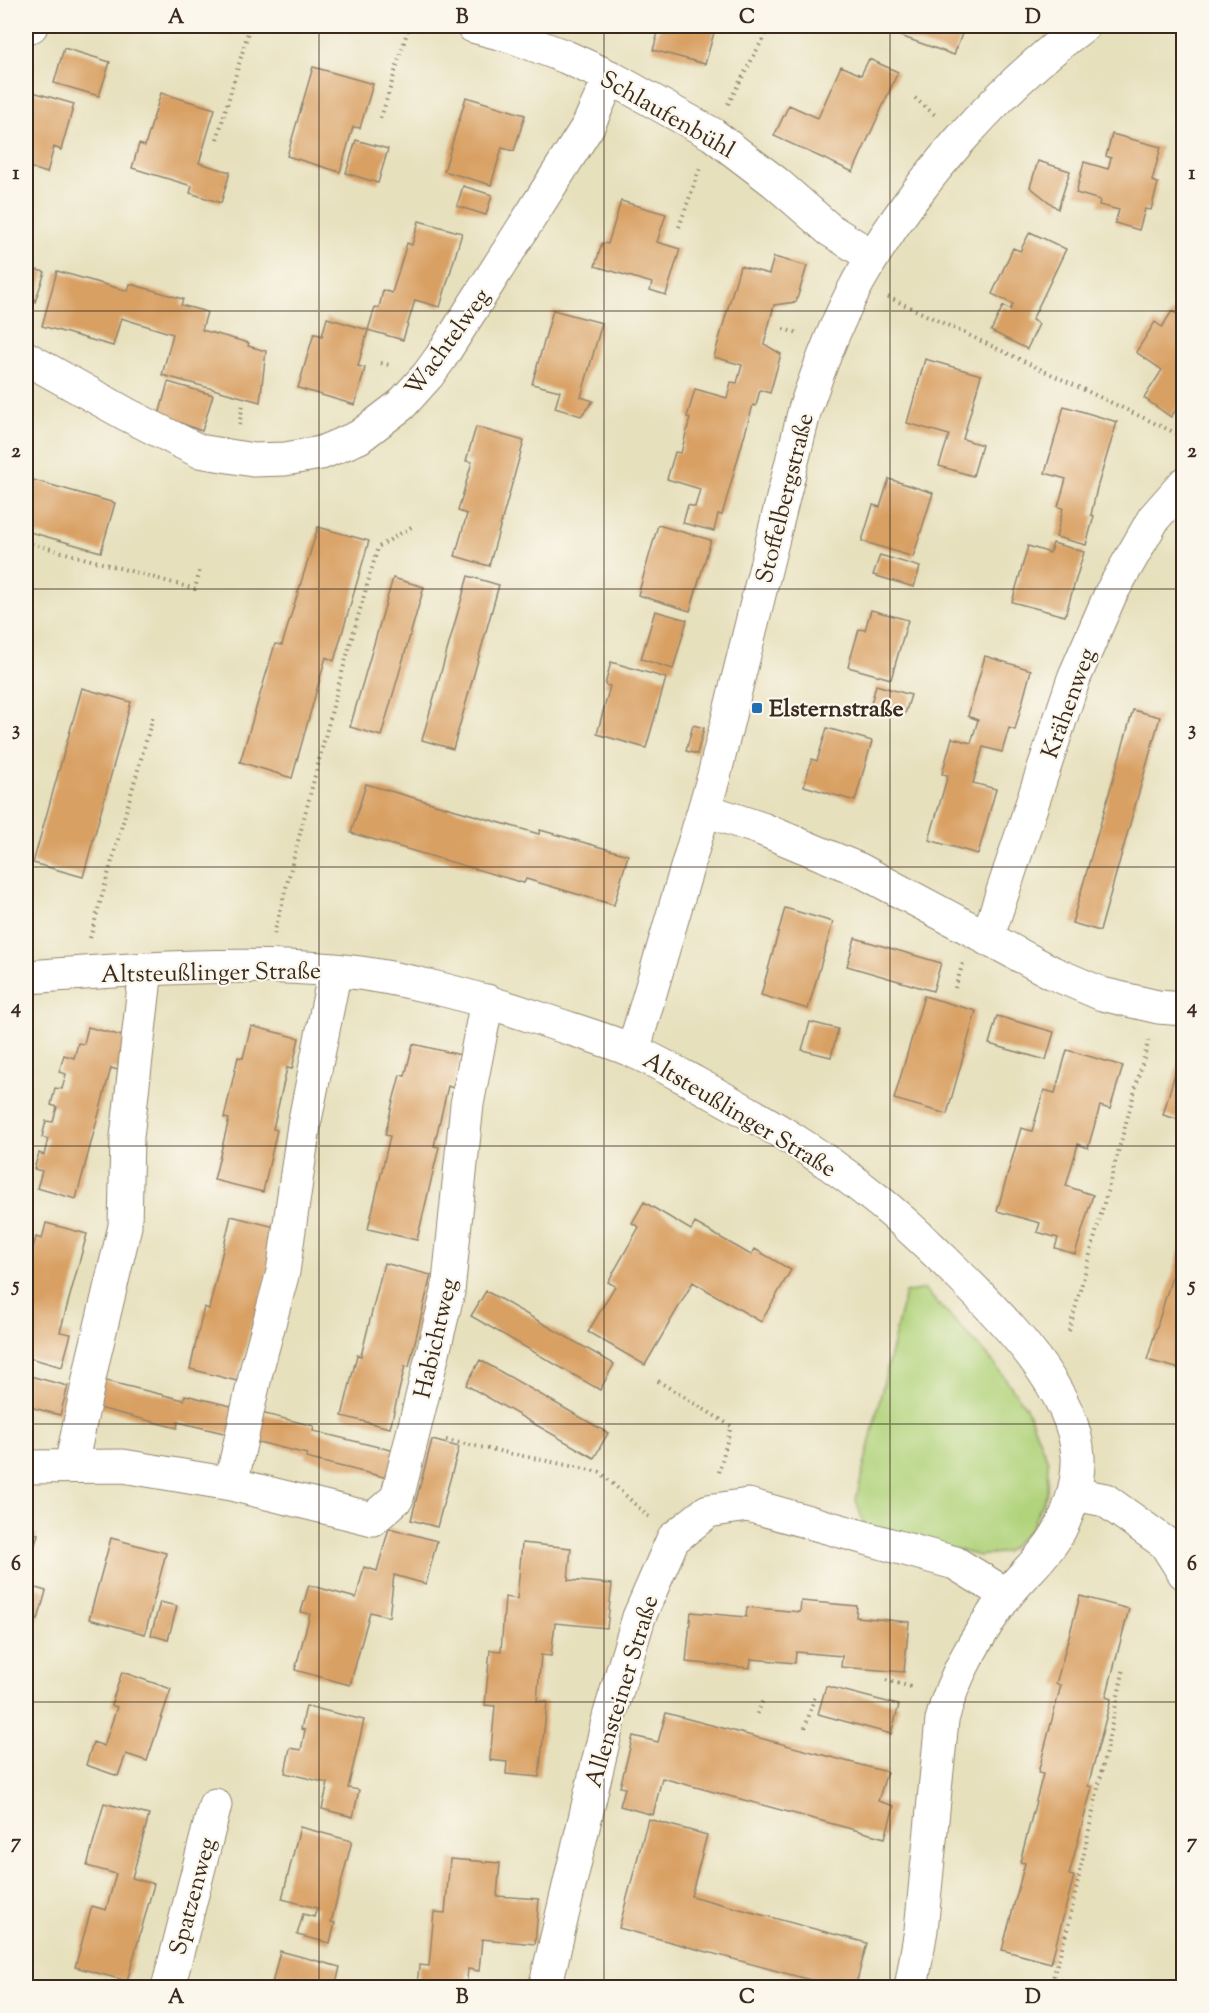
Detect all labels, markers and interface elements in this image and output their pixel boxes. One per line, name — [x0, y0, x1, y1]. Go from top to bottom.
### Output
text: A — [168, 4, 185, 33]
text: B — [456, 4, 469, 33]
text: C — [739, 4, 755, 33]
text: D — [1025, 4, 1041, 33]
street label: Schlaufenbühl — [593, 63, 741, 168]
text: 1 — [13, 160, 20, 189]
text: 1 — [1189, 160, 1196, 189]
street label: Wachtelweg — [398, 282, 500, 404]
street label: Stoffelbergstraße — [748, 410, 824, 587]
text: 2 — [11, 438, 21, 467]
text: 2 — [1187, 438, 1197, 467]
street label: Krähenweg — [1034, 643, 1106, 764]
place label: Elsternstraße — [769, 693, 904, 727]
marker: Elsternstraße — [750, 701, 764, 715]
text: 3 — [12, 716, 20, 745]
text: 3 — [1188, 716, 1196, 745]
street label: Altsteußlinger Straße — [101, 955, 321, 993]
text: 4 — [10, 994, 21, 1023]
text: 4 — [1186, 994, 1197, 1023]
street label: Altsteußlinger Straße — [636, 1044, 842, 1187]
text: 5 — [11, 1272, 20, 1301]
text: 5 — [1187, 1272, 1196, 1301]
street label: Habichtweg — [407, 1275, 467, 1402]
text: 6 — [11, 1551, 21, 1580]
text: 6 — [1187, 1551, 1197, 1580]
street label: Allensteiner Straße — [578, 1591, 668, 1792]
text: 7 — [11, 1829, 22, 1858]
text: 7 — [1187, 1829, 1198, 1858]
street label: Spatzenweg — [162, 1834, 226, 1959]
text: A — [168, 1984, 185, 2013]
text: B — [456, 1984, 469, 2013]
text: C — [739, 1984, 755, 2013]
text: D — [1025, 1984, 1041, 2013]

